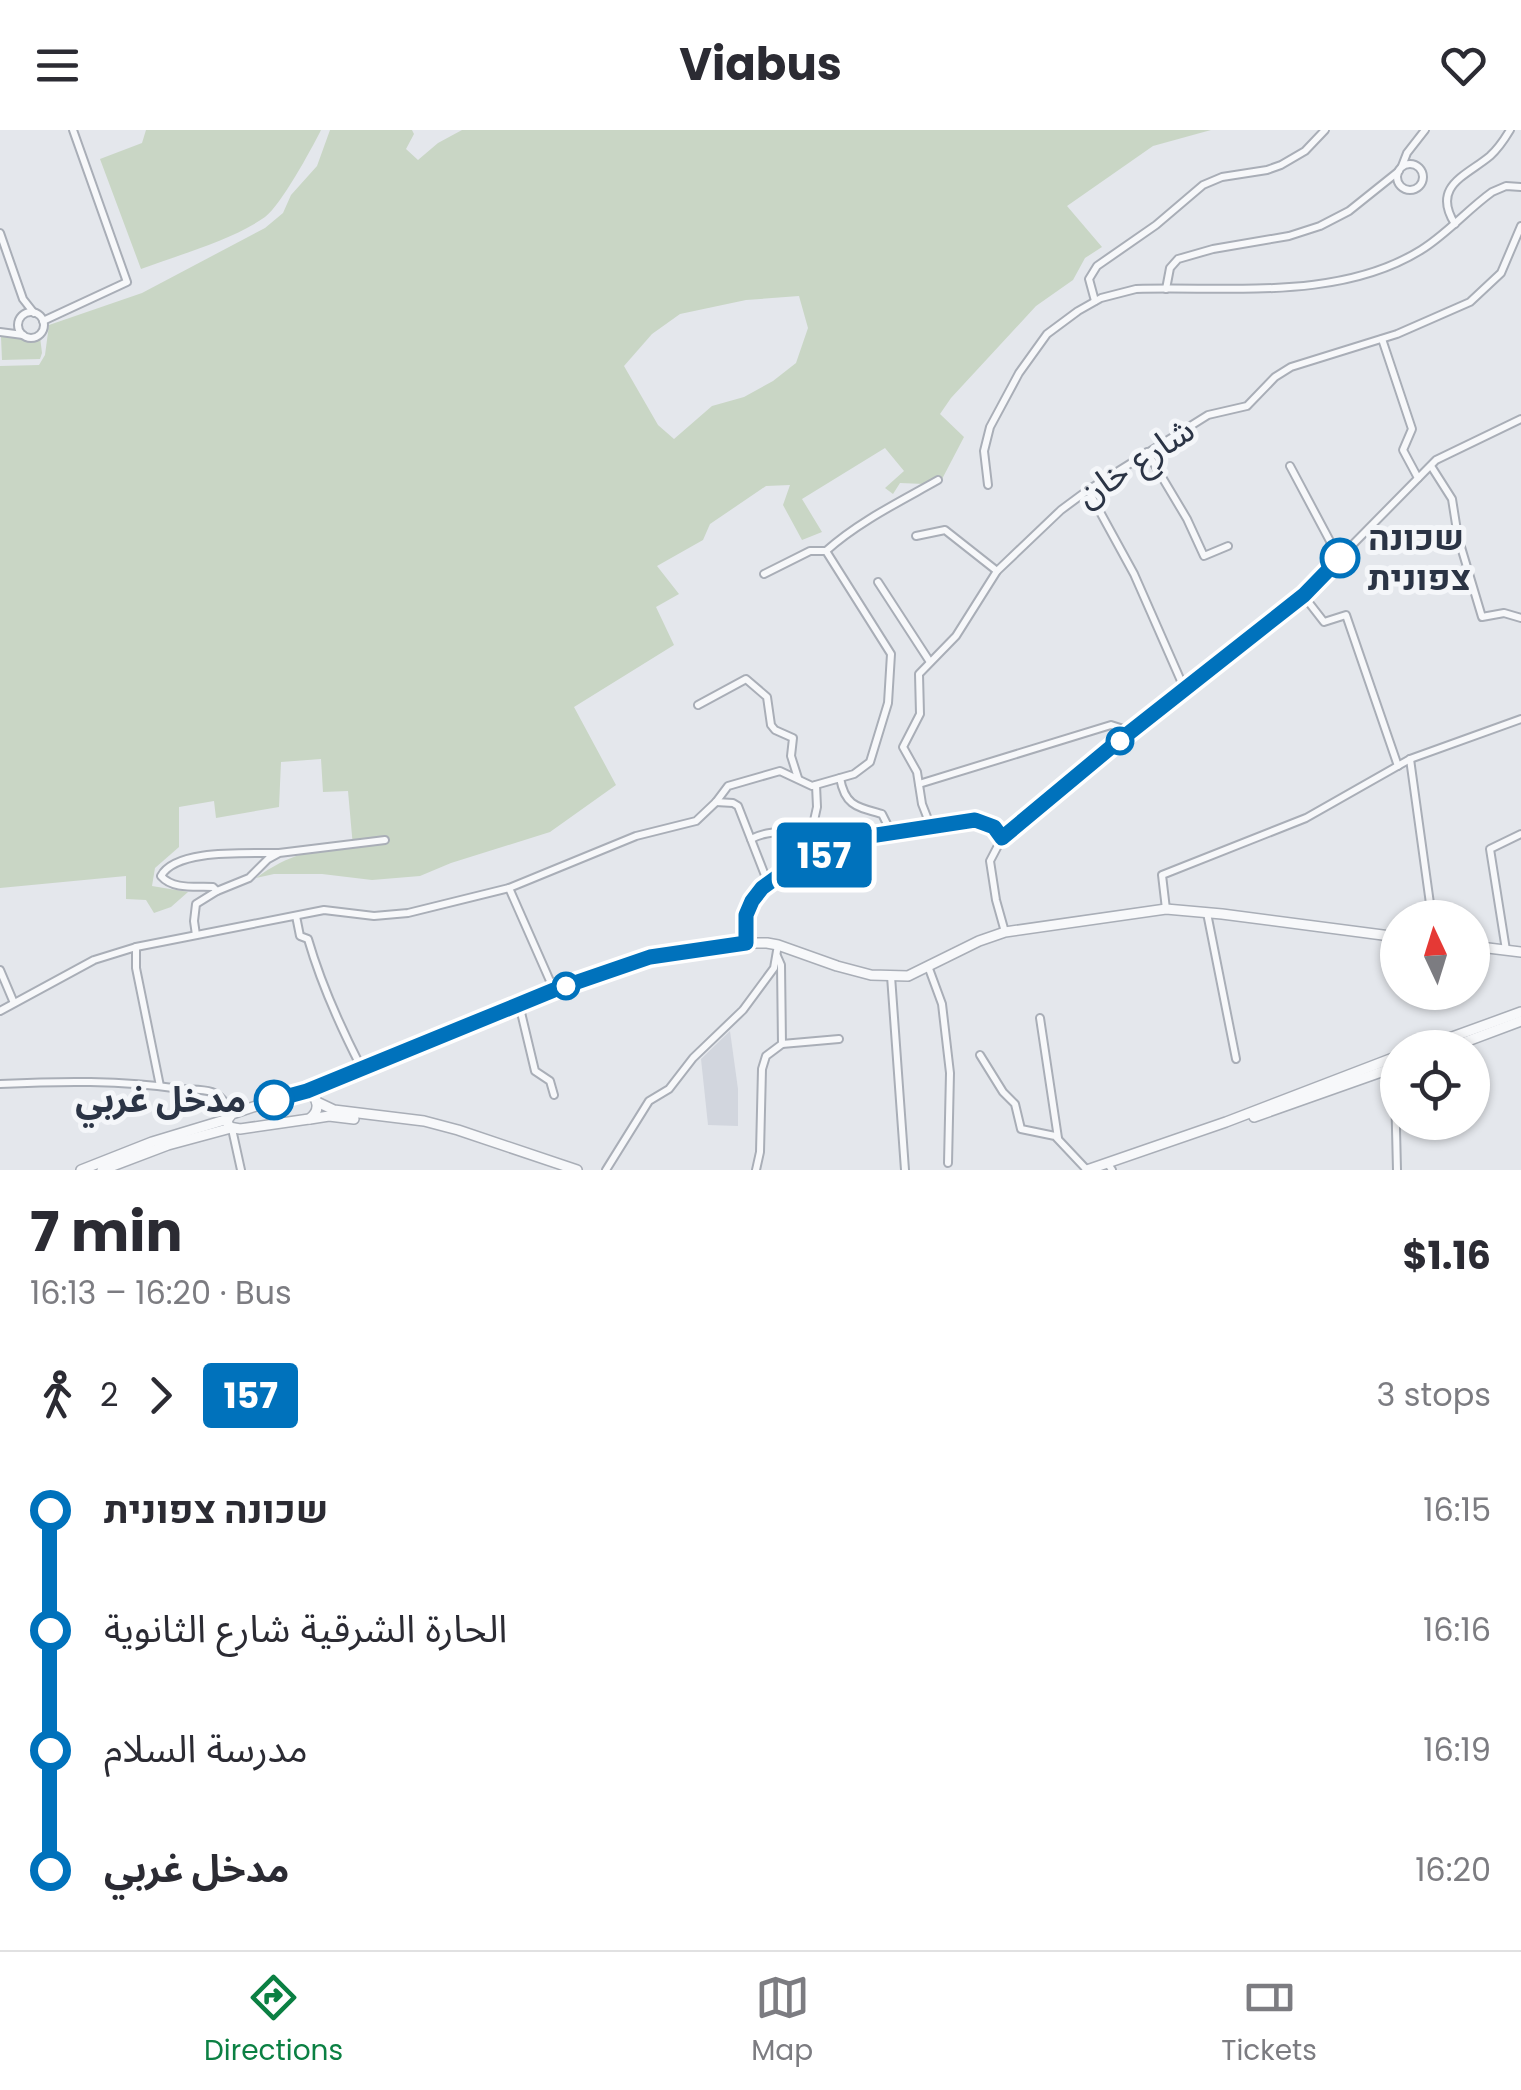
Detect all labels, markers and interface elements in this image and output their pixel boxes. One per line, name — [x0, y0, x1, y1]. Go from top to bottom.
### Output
text: Viabus — [679, 33, 842, 96]
icon: menu — [30, 38, 85, 93]
icon: heart — [1436, 38, 1491, 93]
street label: شارع خان — [1066, 405, 1205, 520]
place label: שכונה צפונית — [1368, 513, 1471, 602]
marker: שכונה צפונית — [1321, 539, 1359, 577]
unlabelled marker — [1107, 728, 1133, 754]
line badge: 157 — [766, 822, 882, 888]
text: 157 — [797, 831, 851, 880]
north arrow — [1380, 900, 1490, 1010]
map controls — [1380, 900, 1490, 1140]
unlabelled marker — [553, 973, 579, 999]
button: locate — [1380, 1030, 1490, 1140]
place label: مدخل غربي — [75, 1075, 246, 1128]
marker: مدخل غربي — [255, 1081, 293, 1119]
text: 7 min — [30, 1193, 183, 1270]
text: $1.16 — [1402, 1229, 1491, 1282]
text: 16:13 – 16:20 · Bus — [30, 1270, 292, 1315]
icon: walk — [30, 1368, 85, 1423]
icon: forward — [133, 1368, 188, 1423]
text: 157 — [223, 1371, 278, 1420]
text: 2 — [100, 1372, 118, 1417]
text: 3 stops — [1376, 1372, 1491, 1417]
text: שכונה צפונית — [104, 1483, 328, 1536]
text: 16:15 — [1423, 1487, 1491, 1532]
text: الحارة الشرقية شارع الثانوية — [104, 1602, 507, 1655]
text: 16:16 — [1423, 1607, 1491, 1652]
text: مدرسة السلام — [104, 1722, 308, 1775]
text: 16:19 — [1423, 1727, 1491, 1772]
text: مدخل غربي — [104, 1842, 289, 1895]
text: 16:20 — [1415, 1847, 1491, 1892]
tab: Directions — [204, 1970, 343, 2072]
tab: Map — [751, 1970, 813, 2072]
tab: Tickets — [1221, 1970, 1317, 2072]

